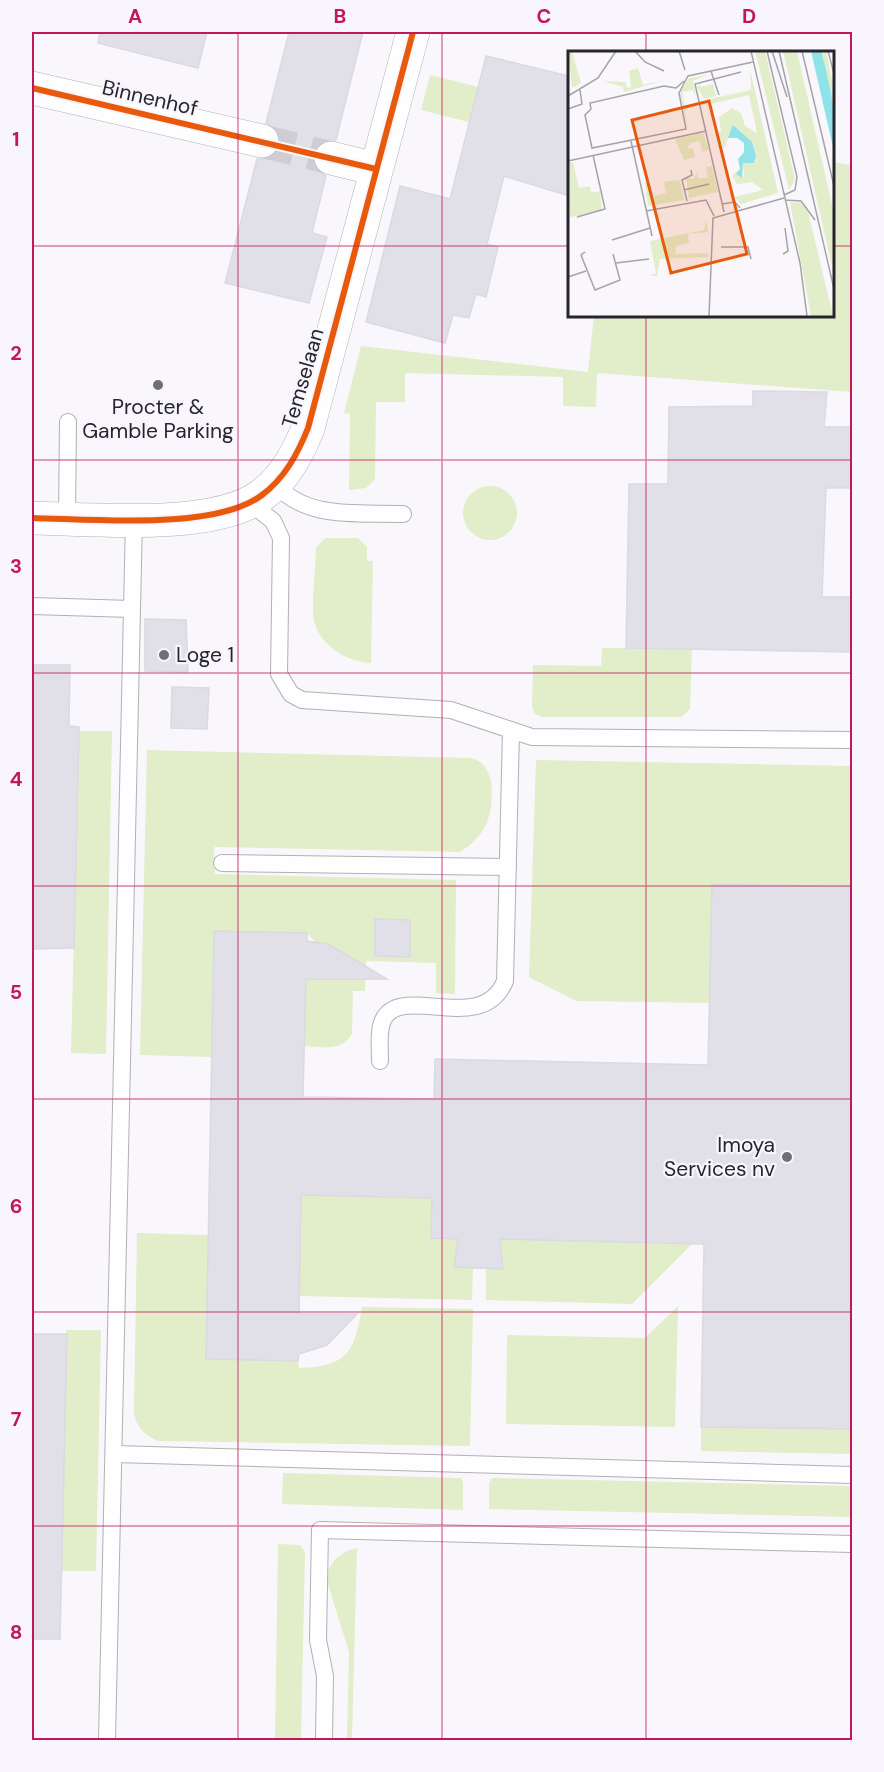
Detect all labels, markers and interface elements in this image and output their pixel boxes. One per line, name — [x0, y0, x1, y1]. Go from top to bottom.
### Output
text: A — [128, 3, 142, 29]
text: B — [334, 3, 346, 29]
text: C — [537, 3, 551, 29]
text: D — [742, 3, 756, 29]
inset map — [568, 51, 833, 316]
street label: Binnenhof — [99, 73, 201, 123]
text: 1 — [12, 126, 20, 152]
street label: Temselaan — [275, 325, 331, 431]
text: 2 — [10, 340, 22, 366]
marker: Procter & Gamble Parking — [151, 378, 165, 392]
place label: Procter & Gamble Parking — [82, 393, 234, 445]
text: 3 — [10, 553, 22, 579]
place label: Loge 1 — [176, 641, 234, 669]
marker: Loge 1 — [157, 648, 171, 662]
text: 4 — [10, 766, 23, 792]
text: 5 — [10, 979, 22, 1005]
place label: Imoya Services nv — [664, 1131, 775, 1183]
marker: Imoya Services nv — [780, 1150, 794, 1164]
text: 6 — [10, 1193, 22, 1219]
text: 7 — [11, 1406, 22, 1432]
text: 8 — [10, 1619, 22, 1645]

